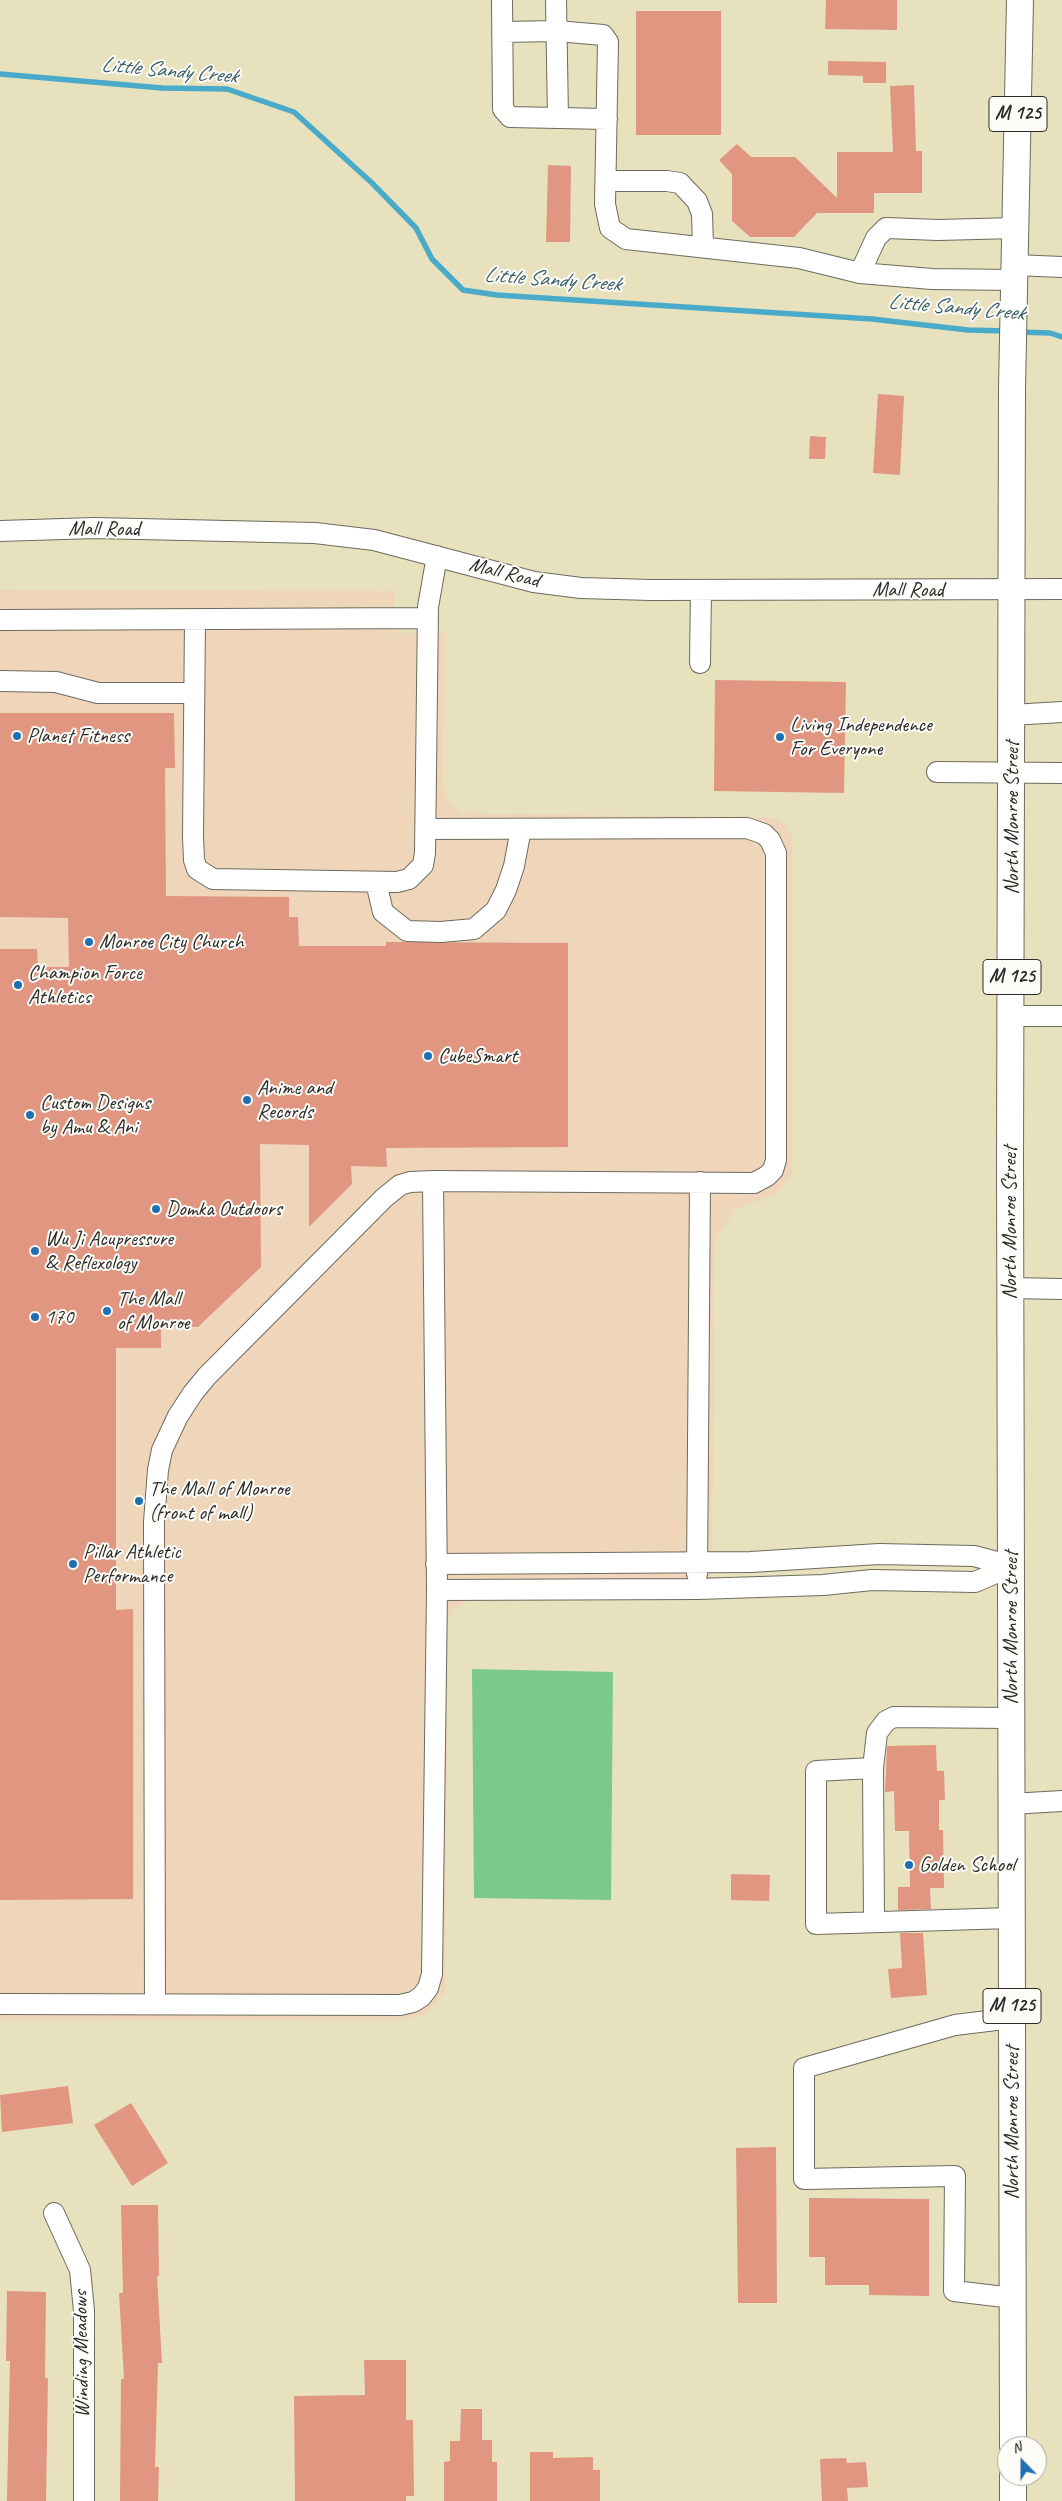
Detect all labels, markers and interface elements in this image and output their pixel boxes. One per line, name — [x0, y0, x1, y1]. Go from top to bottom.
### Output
water label: Little Sandy Creek — [100, 52, 238, 90]
road number: M 125 — [989, 96, 1047, 132]
water label: Little Sandy Creek — [483, 262, 621, 298]
water label: Little Sandy Creek — [887, 289, 1025, 327]
street label: Mall Road — [68, 516, 140, 542]
street label: Mall Road — [466, 552, 542, 594]
street label: Mall Road — [872, 577, 944, 603]
place label: Living Independence For Everyone — [790, 712, 932, 762]
place label: Planet Fitness — [27, 723, 129, 749]
marker: Planet Fitness — [11, 730, 23, 742]
marker: Living Independence For Everyone — [774, 731, 786, 743]
street label: North Monroe Street — [999, 741, 1025, 895]
place label: Monroe City Church — [99, 929, 243, 955]
marker: Monroe City Church — [83, 936, 95, 948]
place label: Champion Force Athletics — [28, 960, 142, 1010]
road number: M 125 — [983, 960, 1041, 994]
marker: Champion Force Athletics — [12, 979, 24, 991]
place label: CubeSmart — [438, 1043, 517, 1069]
marker: CubeSmart — [422, 1050, 434, 1062]
place label: Anime and Records — [257, 1075, 332, 1125]
place label: Custom Designs by Amu & Ani — [40, 1090, 150, 1140]
marker: Anime and Records — [241, 1094, 253, 1106]
marker: Custom Designs by Amu & Ani — [24, 1109, 36, 1121]
street label: North Monroe Street — [997, 1146, 1023, 1300]
place label: Domka Outdoors — [166, 1196, 282, 1222]
marker: Domka Outdoors — [150, 1203, 162, 1215]
place label: Wu Ji Acupressure & Reflexology — [45, 1226, 173, 1276]
marker: Wu Ji Acupressure & Reflexology — [29, 1245, 41, 1257]
place label: The Mall of Monroe — [117, 1286, 189, 1336]
place label: 170 — [45, 1304, 73, 1330]
marker: The Mall of Monroe — [101, 1305, 113, 1317]
marker: 170 — [29, 1311, 41, 1323]
place label: The Mall of Monroe (front of mall) — [149, 1476, 290, 1526]
marker: The Mall of Monroe (front of mall) — [133, 1495, 145, 1507]
place label: Pillar Athletic Performance — [83, 1539, 181, 1589]
street label: North Monroe Street — [998, 1551, 1024, 1705]
marker: Pillar Athletic Performance — [67, 1558, 79, 1570]
place label: Golden School — [919, 1852, 1015, 1878]
marker: Golden School — [903, 1859, 915, 1871]
road number: M 125 — [983, 1988, 1041, 2024]
street label: North Monroe Street — [999, 2046, 1025, 2200]
street label: Winding Meadows — [68, 2290, 96, 2418]
north arrow — [997, 2436, 1047, 2486]
text: N — [1009, 2438, 1024, 2457]

